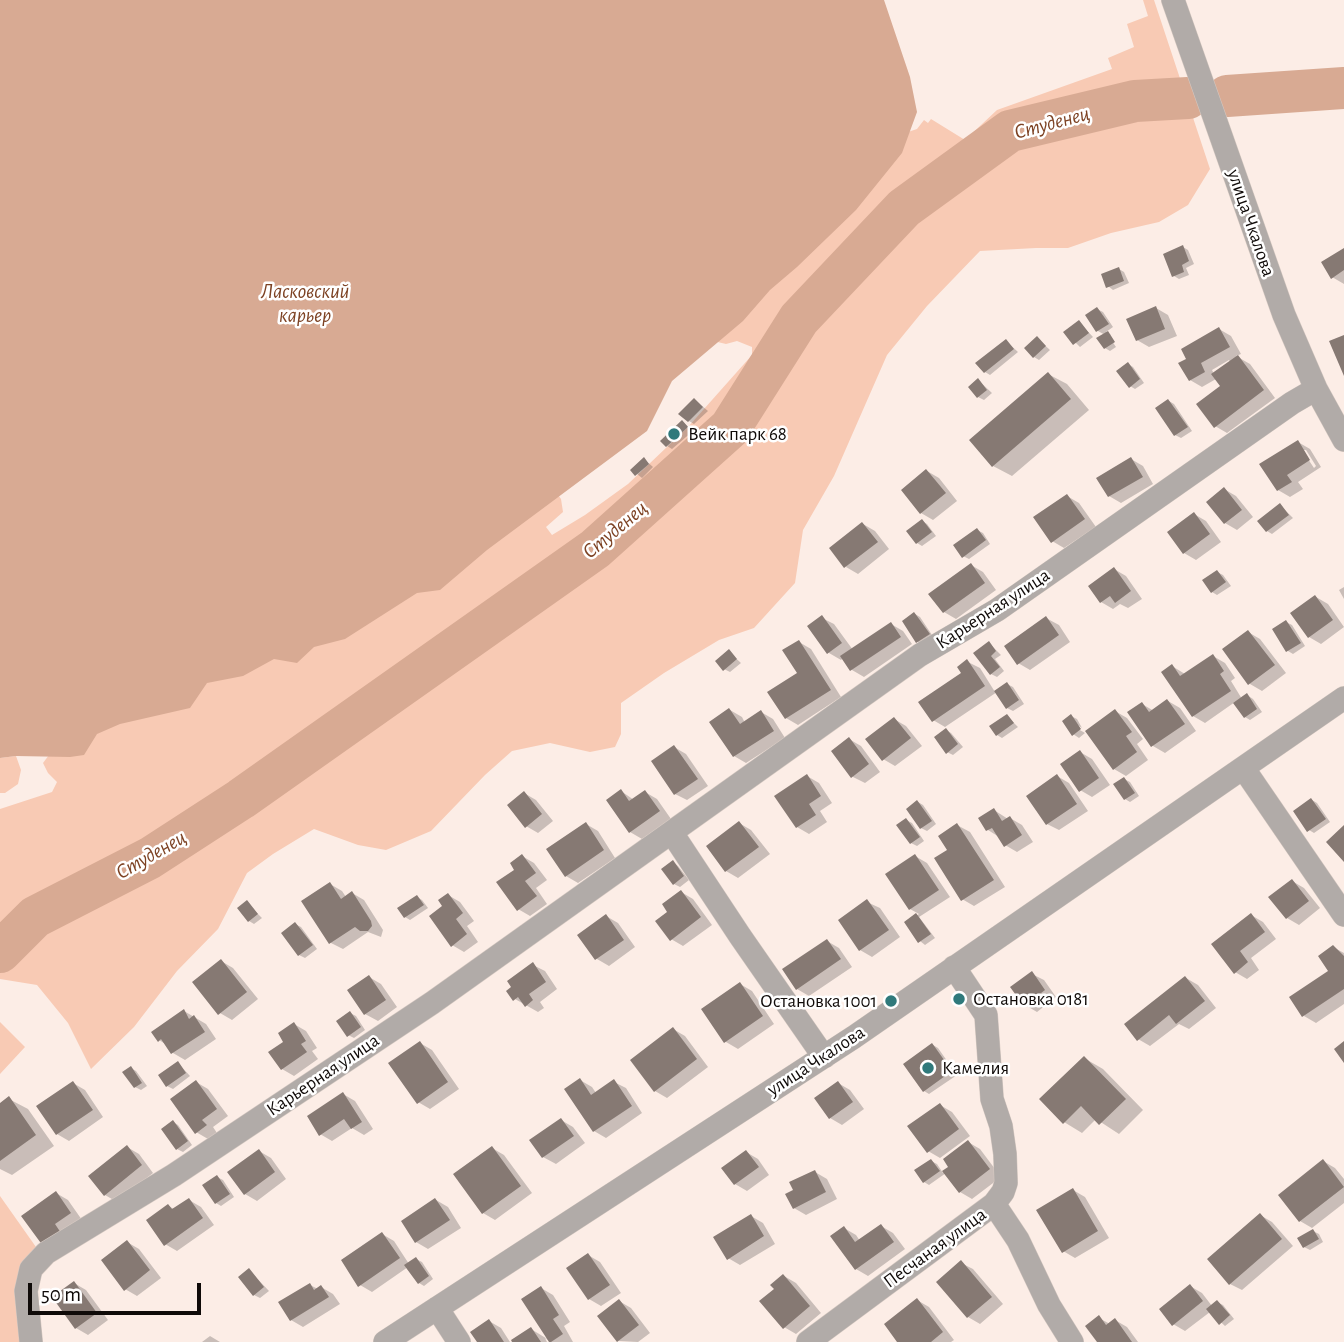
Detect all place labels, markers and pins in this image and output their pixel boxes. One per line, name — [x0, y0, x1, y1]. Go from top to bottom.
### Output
place label: Вейк парк 68 — [688, 423, 787, 445]
marker: Вейк парк 68 — [666, 426, 682, 442]
place label: Остановка 0181 — [973, 988, 1089, 1010]
place label: Остановка 1001 — [760, 990, 877, 1012]
marker: Остановка 0181 — [951, 991, 967, 1007]
marker: Остановка 1001 — [883, 993, 899, 1009]
place label: Камелия — [942, 1057, 1009, 1079]
marker: Камелия — [920, 1060, 936, 1076]

